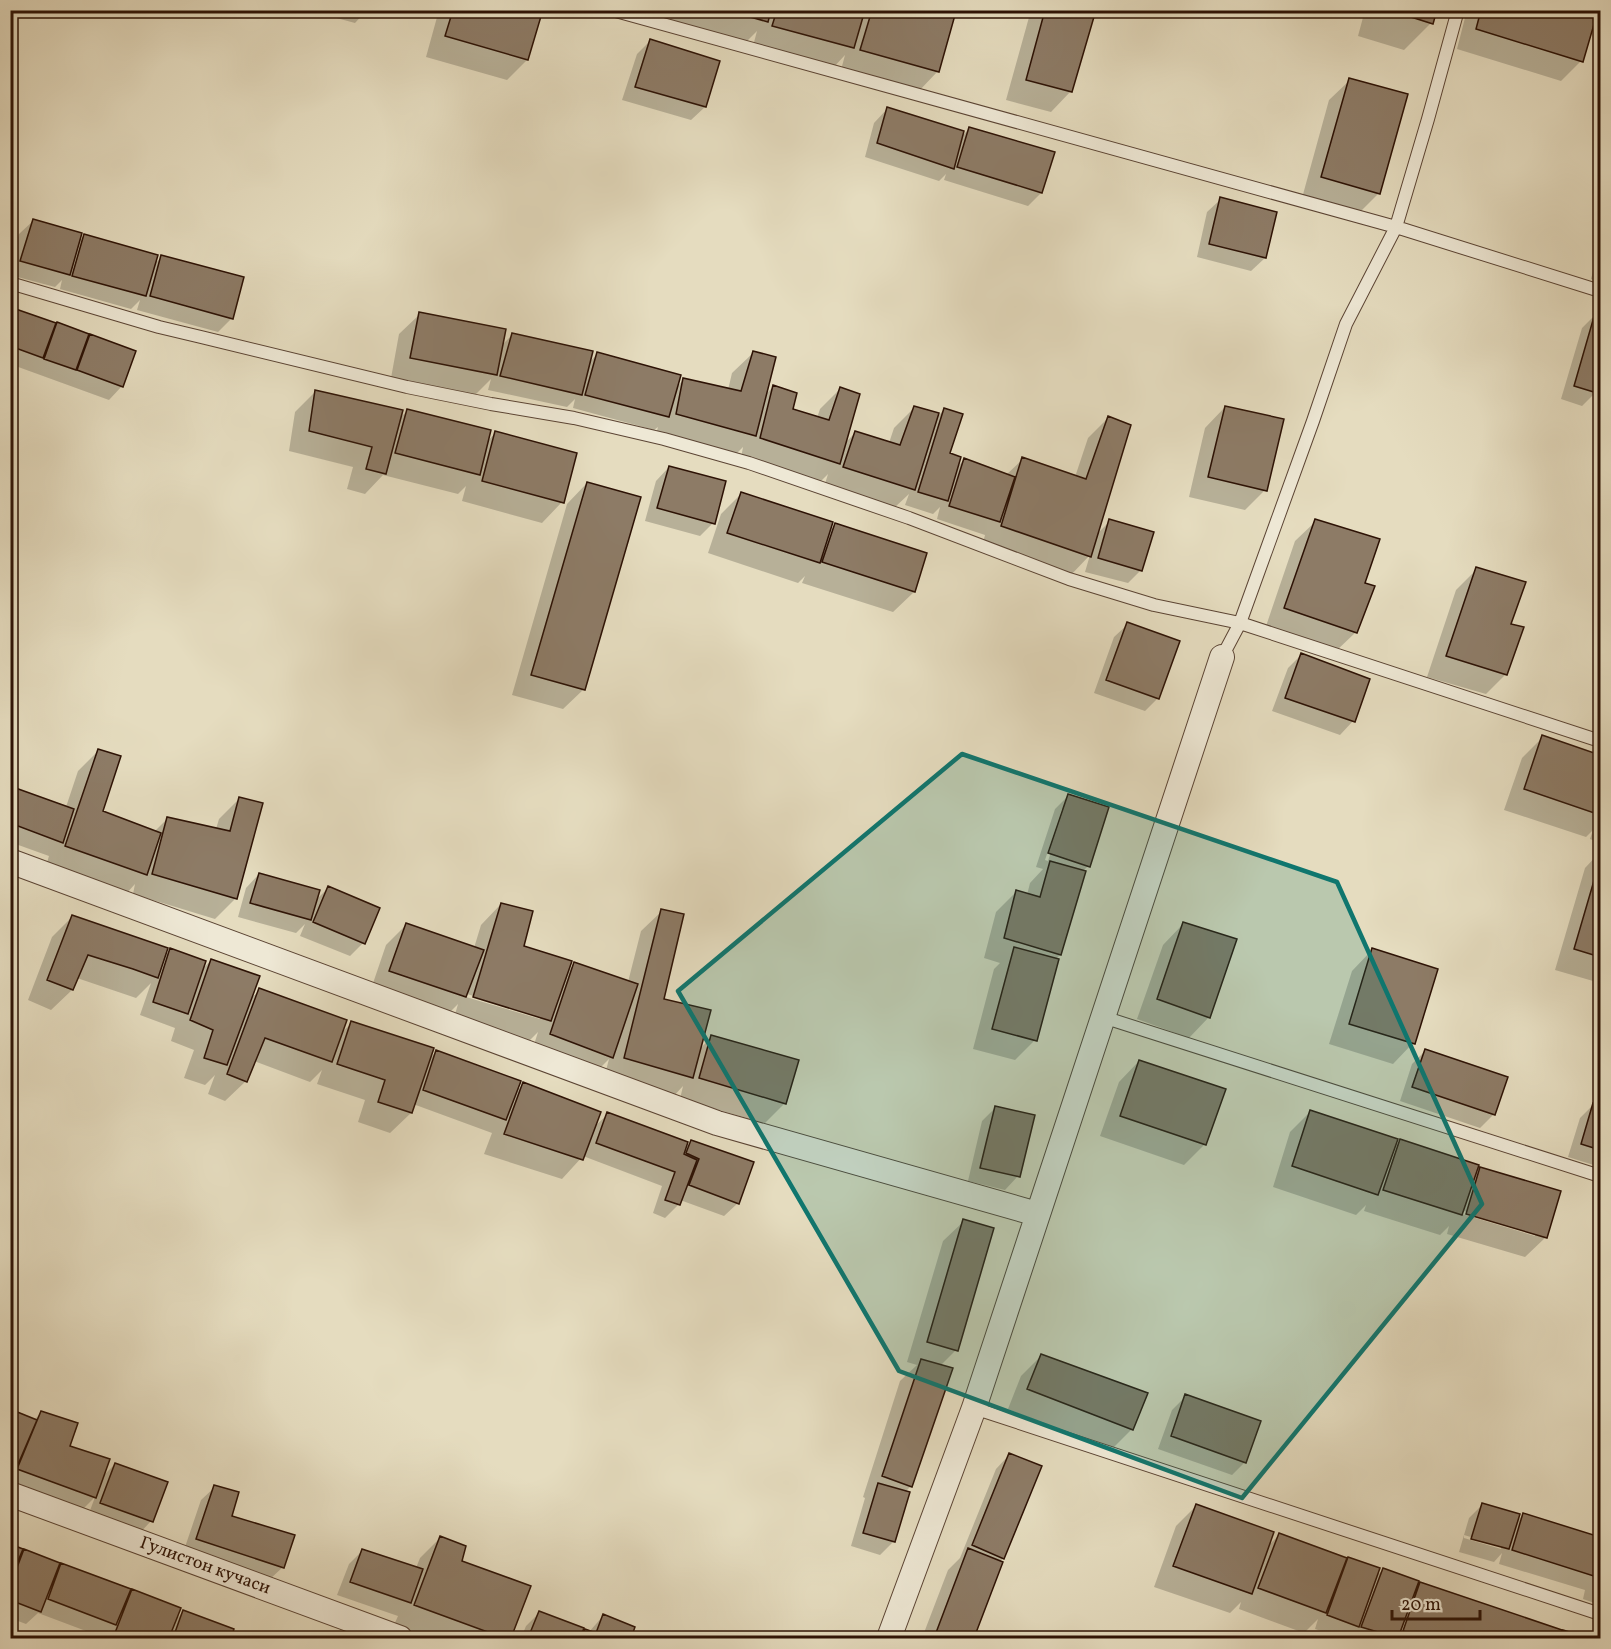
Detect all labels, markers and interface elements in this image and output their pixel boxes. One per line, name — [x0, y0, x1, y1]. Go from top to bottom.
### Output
street label: Гулистон кучаси — [136, 1531, 274, 1601]
scale bar — [1392, 1583, 1480, 1621]
text: 20 m — [1401, 1593, 1441, 1618]

